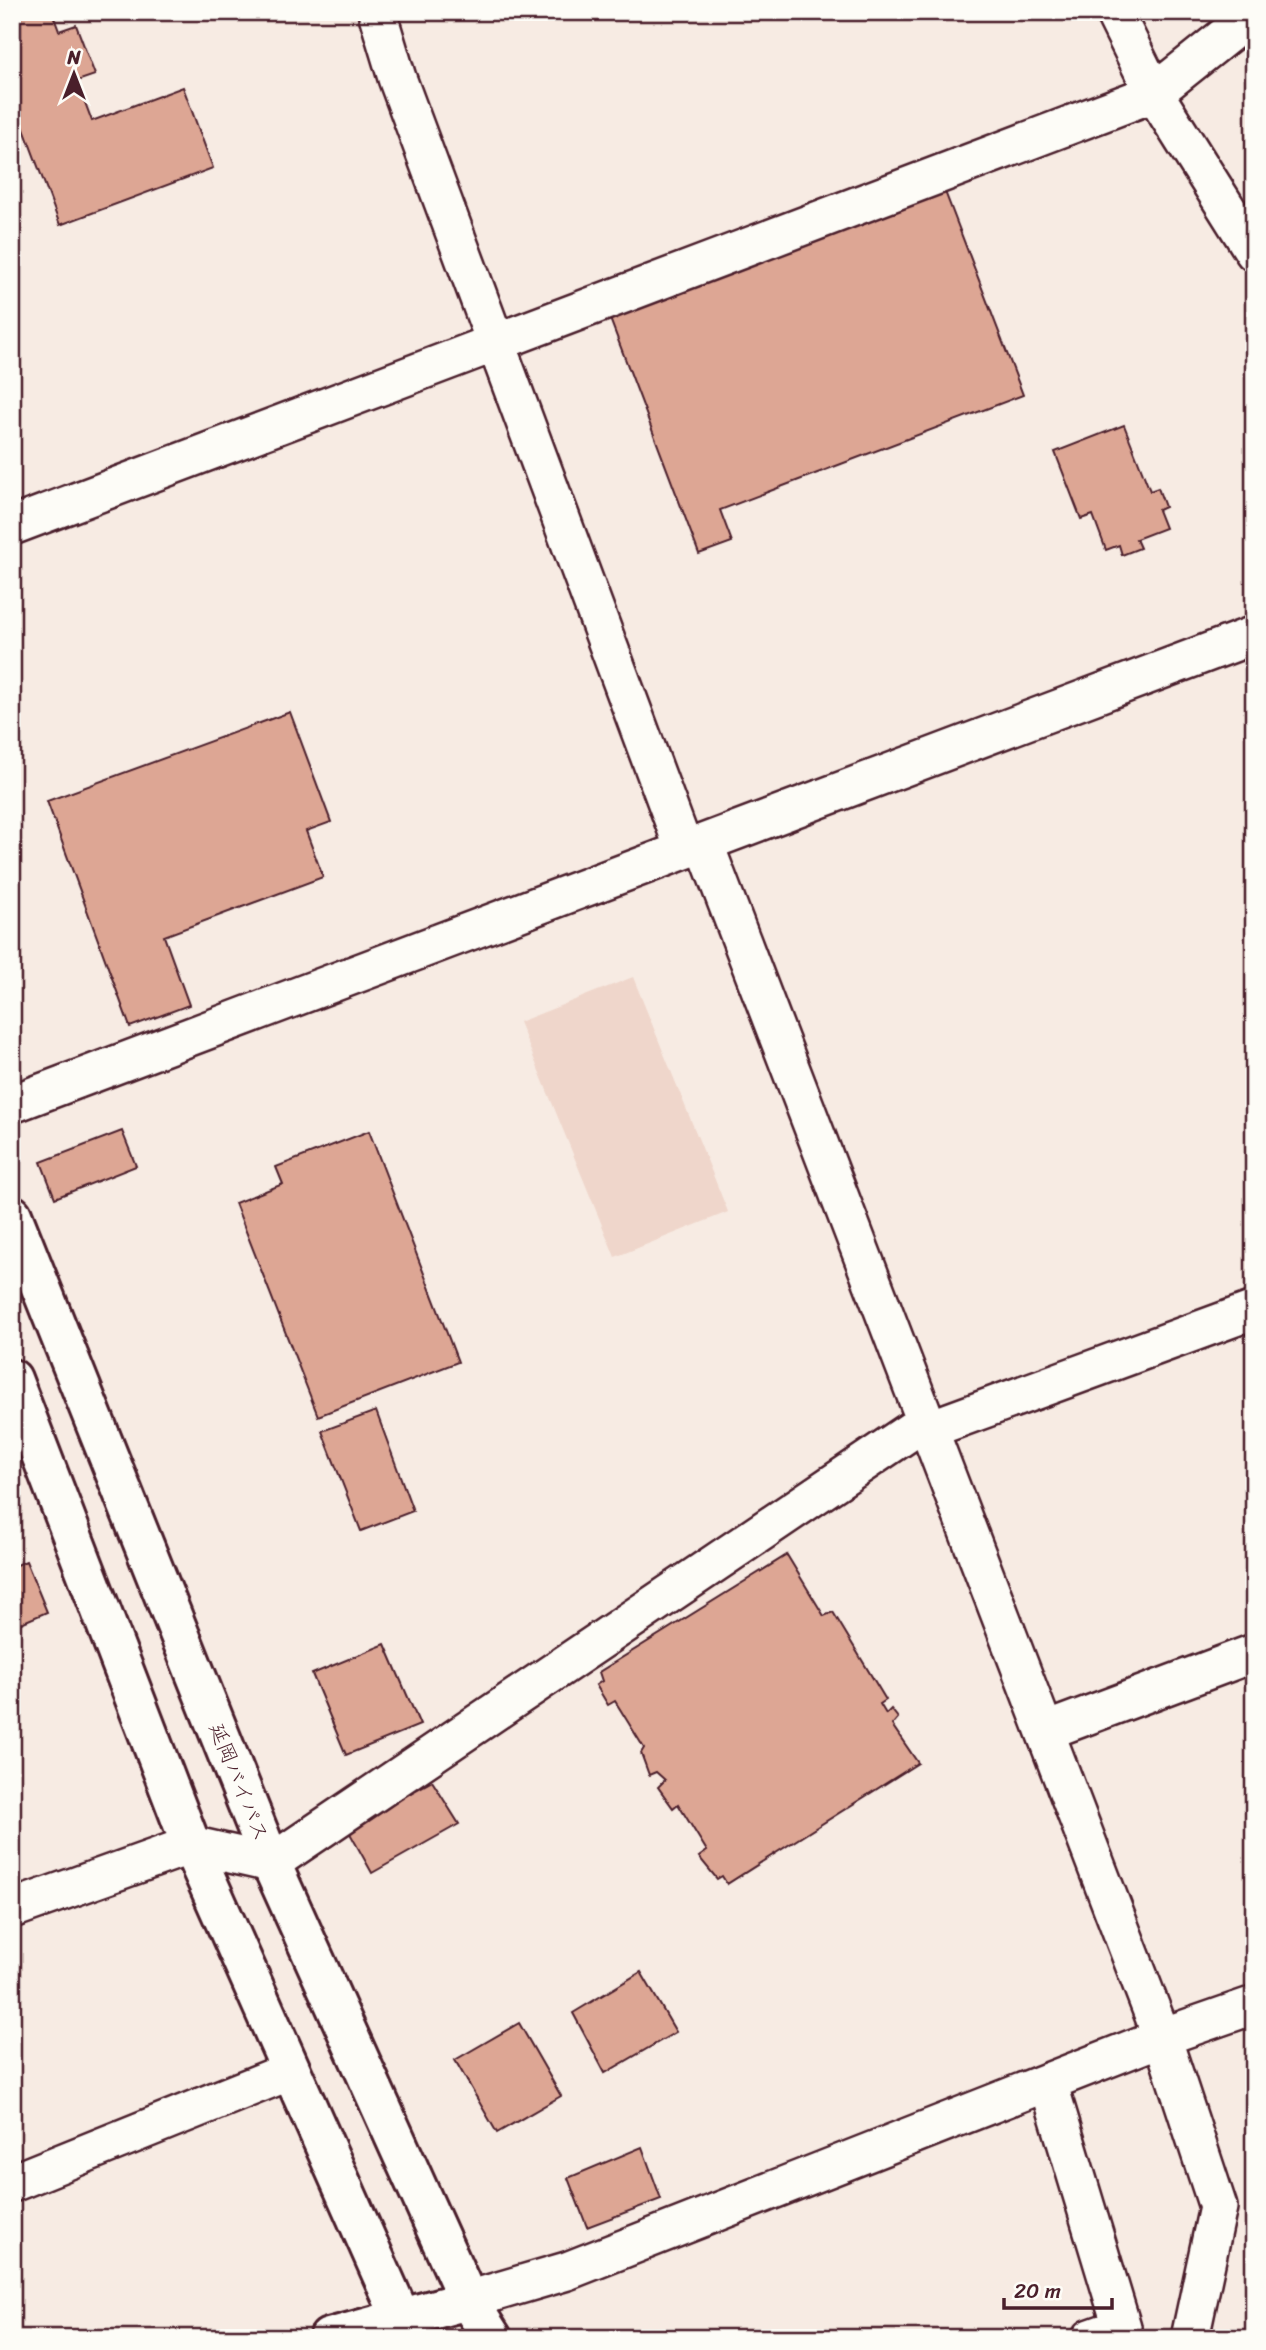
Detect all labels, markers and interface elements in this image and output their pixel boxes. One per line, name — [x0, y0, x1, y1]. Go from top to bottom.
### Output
north arrow — [38, 38, 108, 108]
text: N — [66, 41, 81, 74]
street label: 延岡バイパス — [198, 1717, 280, 1847]
scale bar — [1004, 2266, 1112, 2310]
text: 20 m — [1014, 2272, 1061, 2310]

